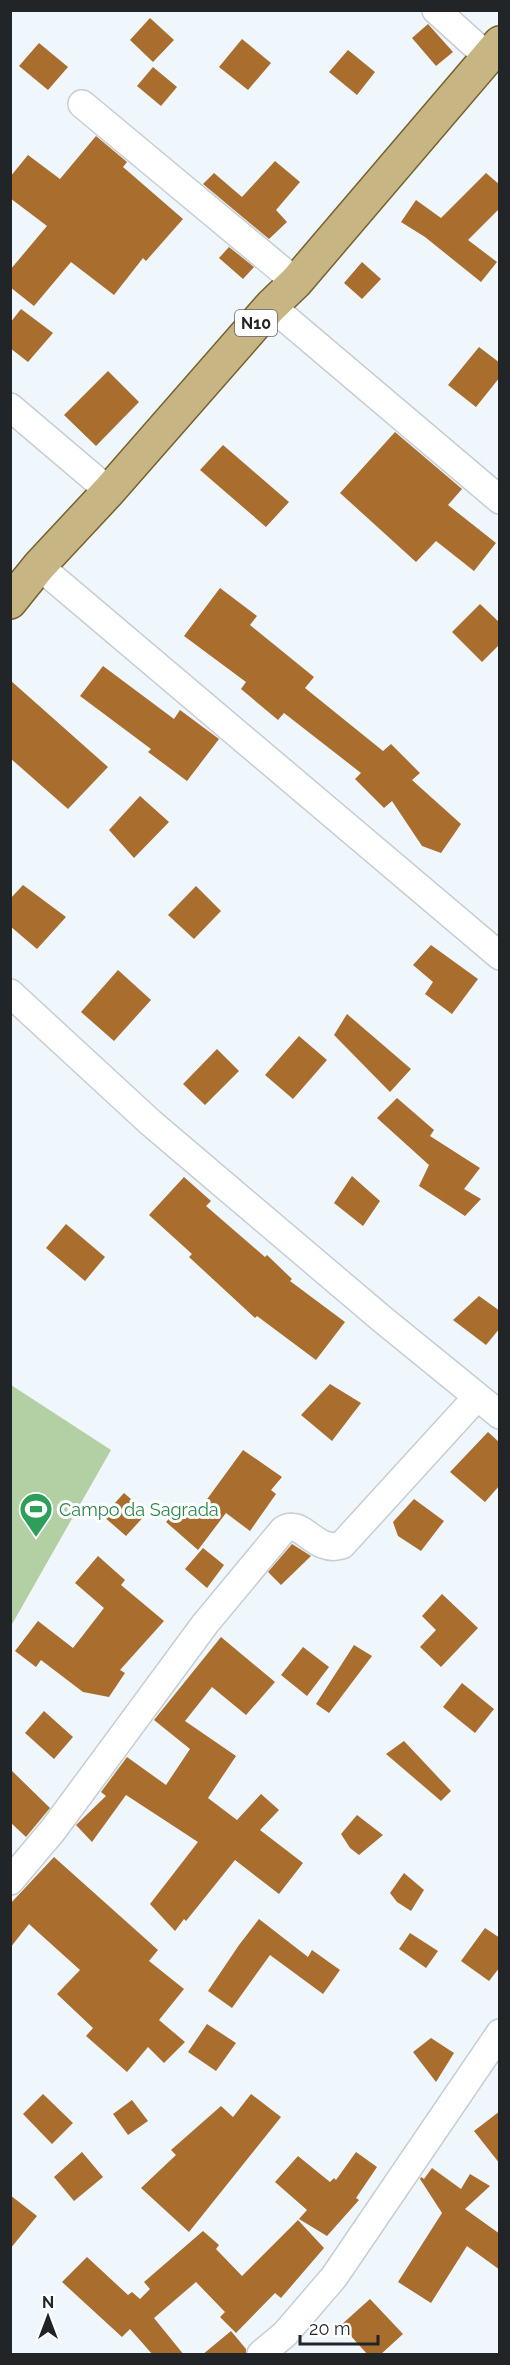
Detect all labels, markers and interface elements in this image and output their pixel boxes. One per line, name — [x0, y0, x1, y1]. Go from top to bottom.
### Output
road number: N10 — [235, 310, 277, 336]
sports icon: Campo da Sagrada — [18, 1491, 54, 1538]
place label: Campo da Sagrada — [59, 1499, 219, 1520]
north arrow — [18, 2287, 78, 2347]
text: N — [42, 2293, 54, 2312]
scale bar — [300, 2308, 378, 2346]
text: 20 m — [309, 2318, 351, 2339]

